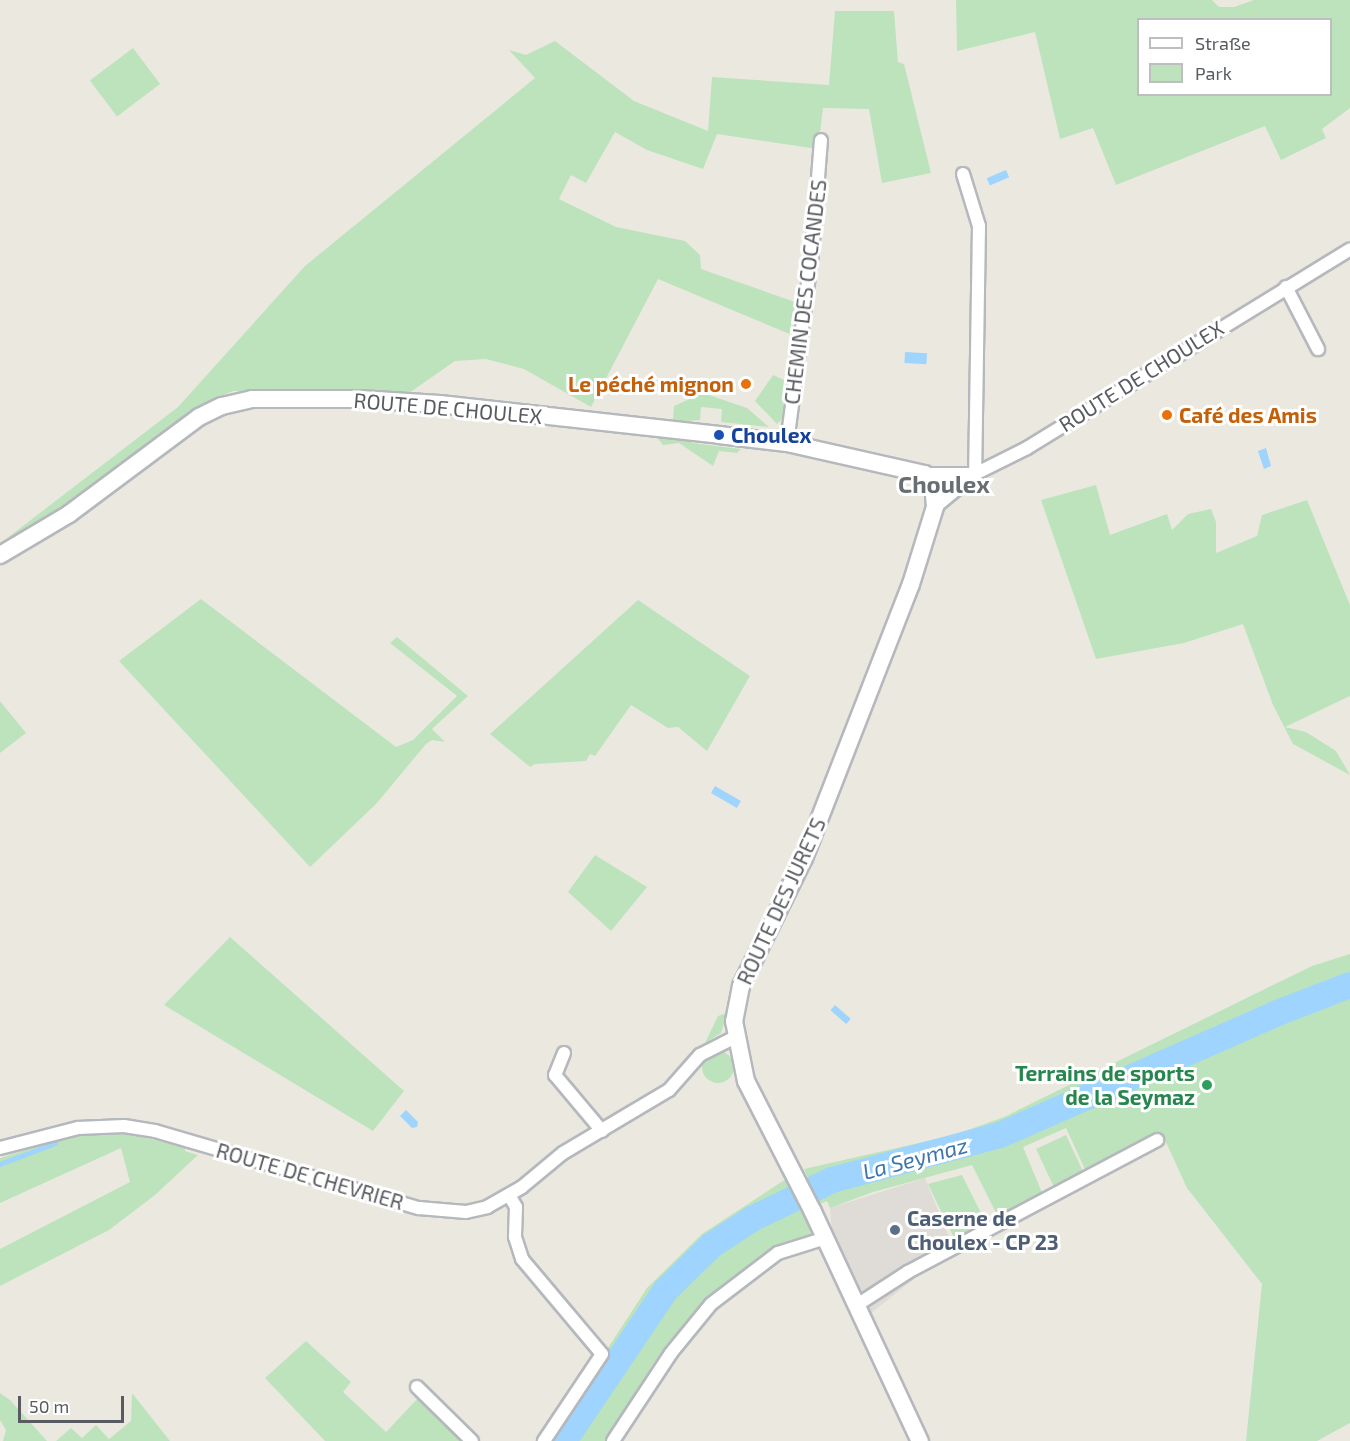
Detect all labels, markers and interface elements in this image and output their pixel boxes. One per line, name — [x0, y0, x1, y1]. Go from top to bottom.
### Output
legend — [1137, 18, 1332, 96]
text: Straße — [1195, 32, 1251, 54]
text: Park — [1195, 62, 1232, 84]
street label: CHEMIN DES COCANDES — [779, 178, 831, 406]
street label: ROUTE DE CHOULEX — [1054, 315, 1228, 437]
place label: Le péché mignon — [568, 371, 734, 397]
marker: Le péché mignon — [739, 377, 753, 391]
street label: ROUTE DE CHOULEX — [353, 387, 543, 429]
place label: Café des Amis — [1179, 402, 1317, 428]
marker: Café des Amis — [1160, 408, 1174, 422]
place label: Choulex — [731, 422, 811, 448]
marker: Choulex — [712, 428, 726, 442]
district label: Choulex — [898, 470, 990, 498]
street label: ROUTE DES JURETS — [731, 813, 831, 989]
place label: Terrains de sports de la Seymaz — [1015, 1060, 1195, 1110]
marker: Terrains de sports de la Seymaz — [1200, 1078, 1214, 1092]
water label: La Seymaz — [860, 1131, 970, 1185]
street label: ROUTE DE CHEVRIER — [213, 1137, 407, 1215]
place label: Caserne de Choulex - CP 23 — [907, 1205, 1059, 1255]
marker: Caserne de Choulex - CP 23 — [888, 1223, 902, 1237]
scale bar — [21, 1384, 128, 1422]
text: 50 m — [29, 1395, 69, 1417]

